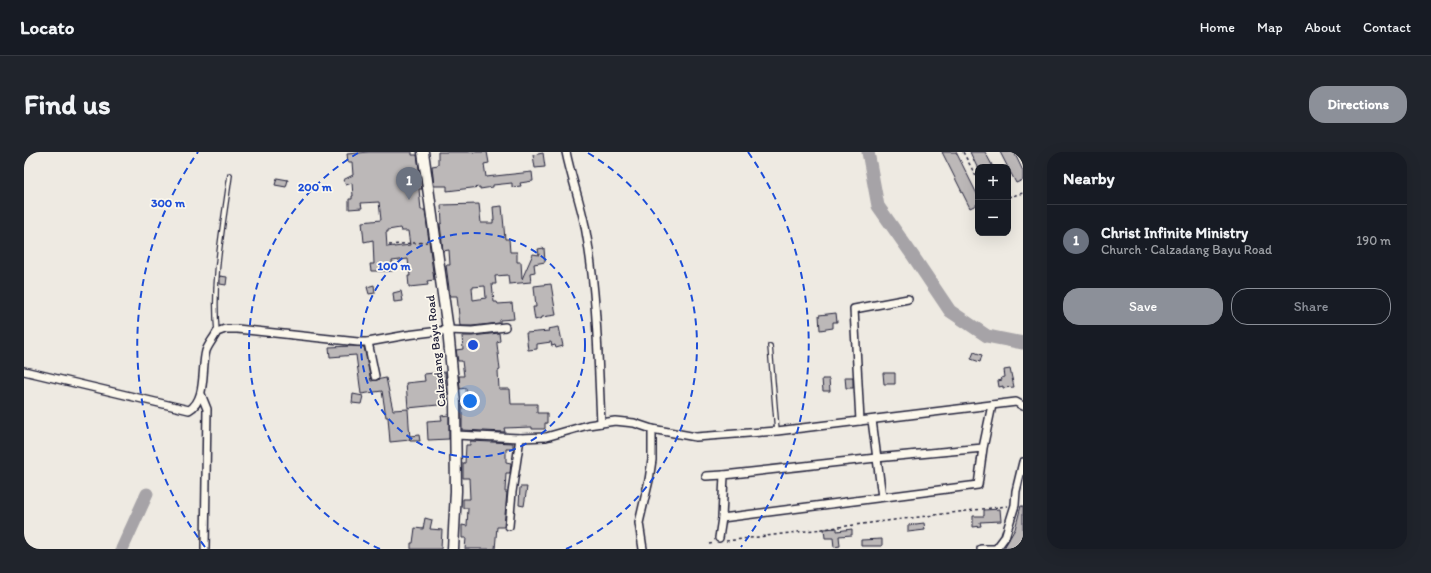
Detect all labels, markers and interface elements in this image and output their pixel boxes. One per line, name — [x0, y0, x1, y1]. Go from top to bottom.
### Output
text: Locato — [20, 16, 74, 39]
text: Home — [1200, 19, 1235, 36]
text: Map — [1257, 19, 1283, 36]
text: About — [1305, 19, 1341, 36]
text: Contact — [1363, 19, 1411, 36]
button: Directions — [1309, 86, 1407, 123]
text: Find us — [24, 87, 111, 121]
map controls — [975, 164, 1011, 236]
button: + — [975, 164, 1011, 200]
pin: 1 — [396, 167, 422, 200]
text: Nearby — [1063, 168, 1115, 188]
text: 200 m — [298, 180, 333, 194]
text: 300 m — [151, 196, 186, 210]
button: − — [975, 200, 1011, 236]
text: Christ Infinite Ministry — [1101, 224, 1248, 242]
text: 1 — [1073, 233, 1079, 248]
text: 190 m — [1356, 233, 1391, 248]
text: Church · Calzadang Bayu Road — [1101, 242, 1272, 257]
text: 100 m — [377, 259, 411, 273]
button: Save — [1063, 288, 1223, 325]
button: Share — [1231, 288, 1391, 325]
street label: Calzadang Bayu Road — [423, 294, 449, 408]
centre of rings — [466, 338, 480, 352]
your location — [460, 391, 480, 411]

